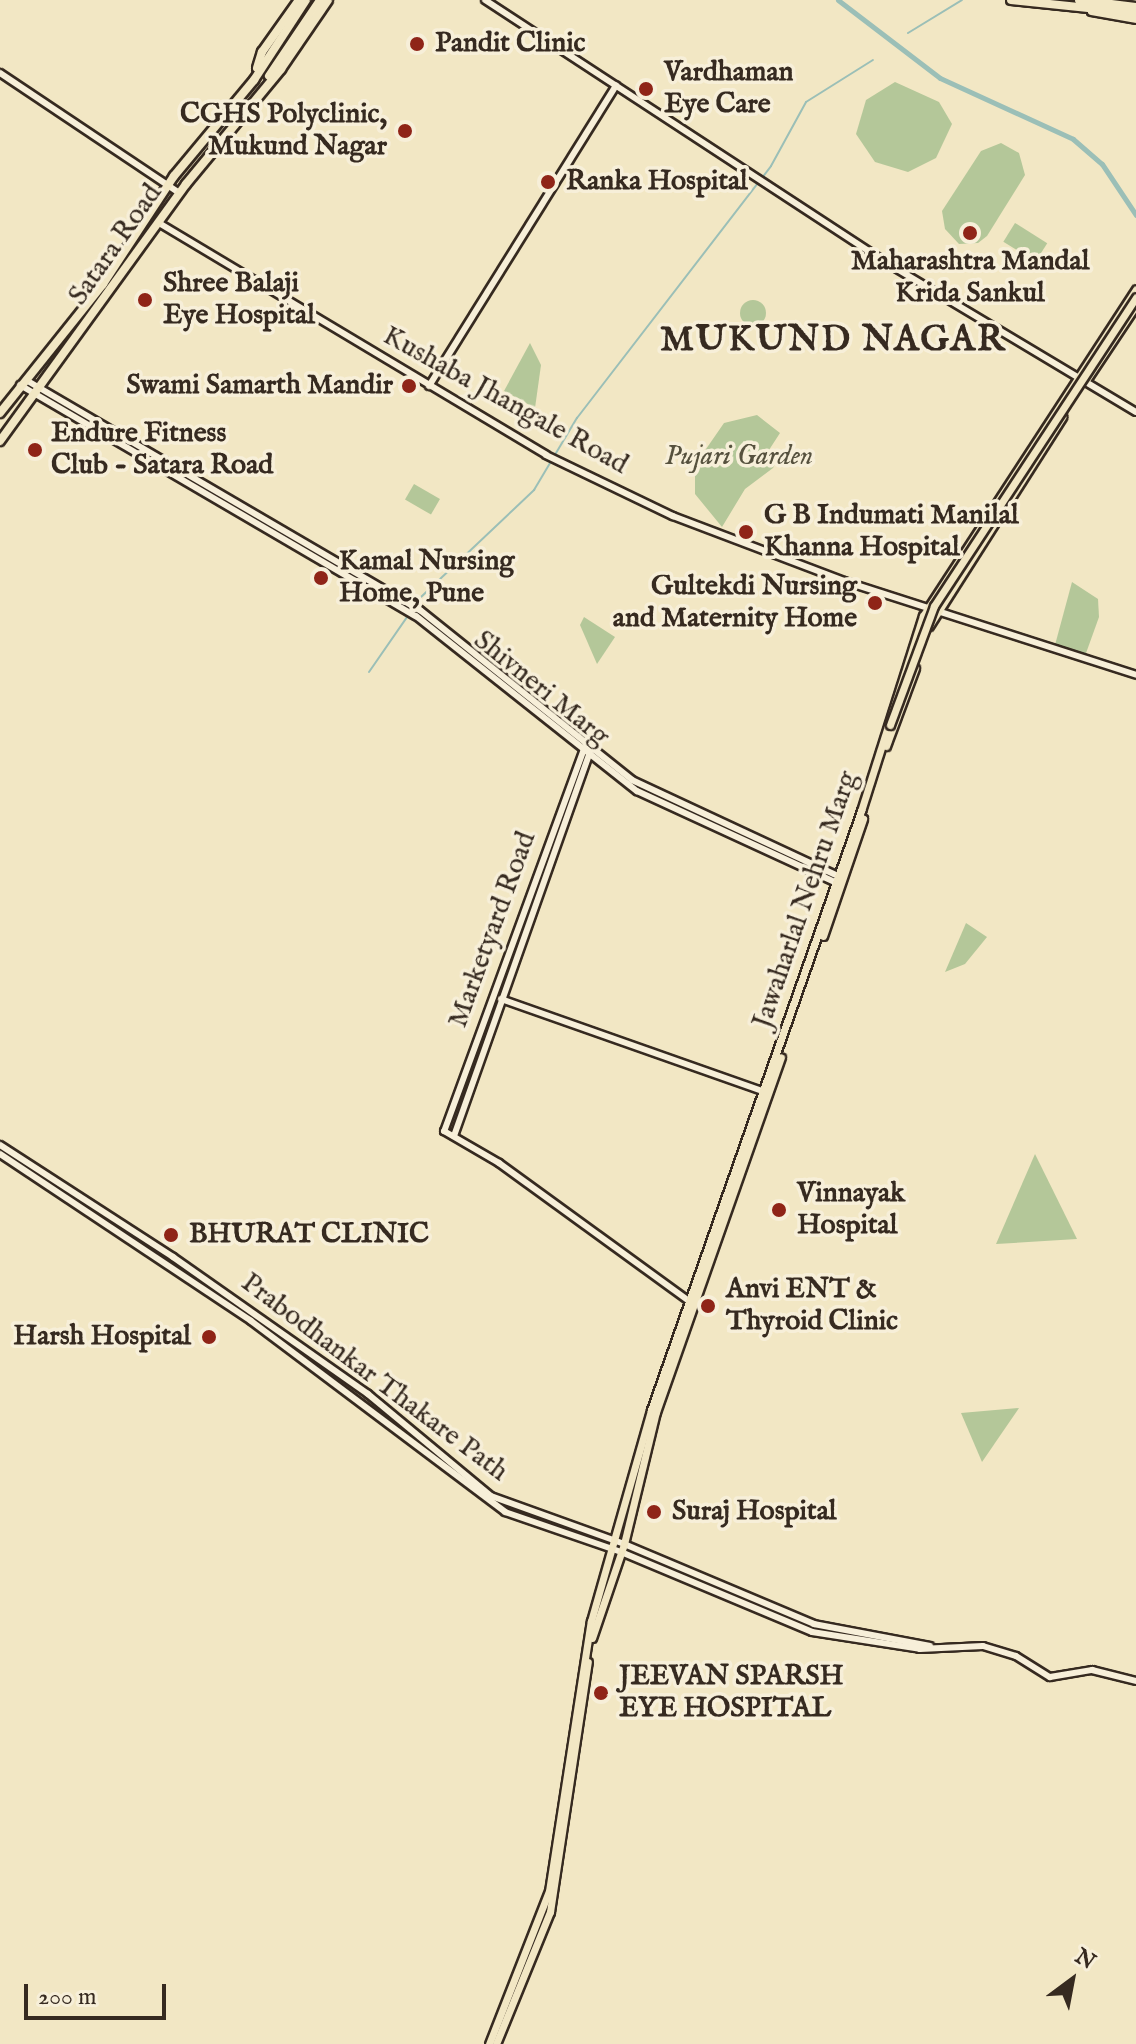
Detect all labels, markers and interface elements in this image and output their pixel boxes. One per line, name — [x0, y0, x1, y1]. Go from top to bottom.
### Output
place label: Pandit Clinic — [435, 27, 586, 61]
marker: Pandit Clinic — [406, 33, 428, 55]
place label: Vardhaman Eye Care — [664, 56, 793, 122]
marker: Vardhaman Eye Care — [635, 78, 657, 100]
place label: CGHS Polyclinic, Mukund Nagar — [180, 98, 387, 164]
marker: CGHS Polyclinic, Mukund Nagar — [394, 120, 416, 142]
place label: Ranka Hospital — [566, 165, 748, 199]
marker: Ranka Hospital — [537, 171, 559, 193]
street label: Satara Road — [62, 178, 170, 312]
marker: Maharashtra Mandal Krida Sankul — [961, 224, 979, 242]
place label: Maharashtra Mandal Krida Sankul — [851, 245, 1089, 311]
place label: Shree Balaji Eye Hospital — [163, 267, 315, 333]
marker: Shree Balaji Eye Hospital — [134, 289, 156, 311]
district label: MUKUND NAGAR — [660, 319, 1006, 363]
street label: Kushaba Jhangale Road — [377, 320, 633, 482]
place label: Swami Samarth Mandir — [126, 369, 393, 403]
marker: Swami Samarth Mandir — [400, 377, 418, 395]
place label: Endure Fitness Club - Satara Road — [51, 417, 273, 483]
park label: Pujari Garden — [665, 440, 813, 474]
marker: Endure Fitness Club - Satara Road — [26, 441, 44, 459]
place label: G B Indumati Manilal Khanna Hospital — [764, 499, 1019, 565]
marker: G B Indumati Manilal Khanna Hospital — [735, 521, 757, 543]
place label: Kamal Nursing Home, Pune — [339, 545, 515, 611]
marker: Kamal Nursing Home, Pune — [310, 567, 332, 589]
place label: Gultekdi Nursing and Maternity Home — [613, 570, 857, 636]
marker: Gultekdi Nursing and Maternity Home — [864, 592, 886, 614]
street label: Shivneri Marg — [466, 624, 616, 754]
street label: Jawaharlal Nehru Marg — [746, 767, 866, 1033]
street label: Marketyard Road — [442, 827, 544, 1033]
place label: Vinnayak Hospital — [797, 1177, 905, 1243]
marker: Vinnayak Hospital — [768, 1199, 790, 1221]
place label: BHURAT CLINIC — [189, 1218, 429, 1252]
marker: BHURAT CLINIC — [160, 1224, 182, 1246]
street label: Prabodhankar Thakare Path — [234, 1267, 514, 1489]
place label: Anvi ENT & Thyroid Clinic — [726, 1273, 898, 1339]
marker: Anvi ENT & Thyroid Clinic — [697, 1295, 719, 1317]
place label: Harsh Hospital — [13, 1320, 191, 1354]
marker: Harsh Hospital — [198, 1326, 220, 1348]
place label: Suraj Hospital — [672, 1495, 836, 1529]
marker: Suraj Hospital — [643, 1501, 665, 1523]
place label: JEEVAN SPARSH EYE HOSPITAL — [619, 1660, 844, 1726]
marker: JEEVAN SPARSH EYE HOSPITAL — [590, 1682, 612, 1704]
north arrow — [1032, 1940, 1112, 2020]
text: N — [1069, 1943, 1100, 1977]
scale bar — [28, 1968, 170, 2018]
text: 200 m — [38, 1982, 97, 2013]

